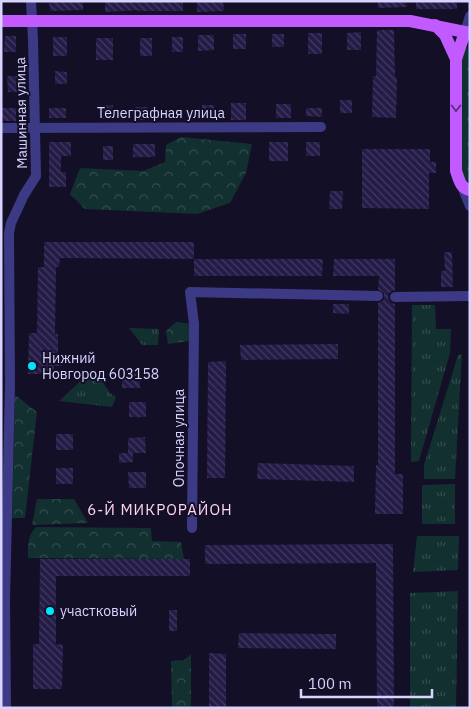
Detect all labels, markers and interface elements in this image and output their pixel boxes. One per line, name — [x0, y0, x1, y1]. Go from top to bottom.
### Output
street label: Машинная улица — [11, 56, 31, 169]
street label: Телеграфная улица — [97, 104, 225, 122]
one-way arrow — [451, 104, 461, 112]
place label: Нижний Новгород 603158 — [42, 349, 159, 383]
marker: Нижний Новгород 603158 — [26, 360, 38, 372]
street label: Опочная улица — [170, 388, 188, 487]
district label: 6-Й МИКРОРАЙОН — [87, 500, 233, 519]
place label: участковый — [60, 602, 137, 620]
marker: участковый — [44, 605, 56, 617]
scale bar — [301, 666, 432, 698]
text: 100 m — [308, 674, 352, 693]

